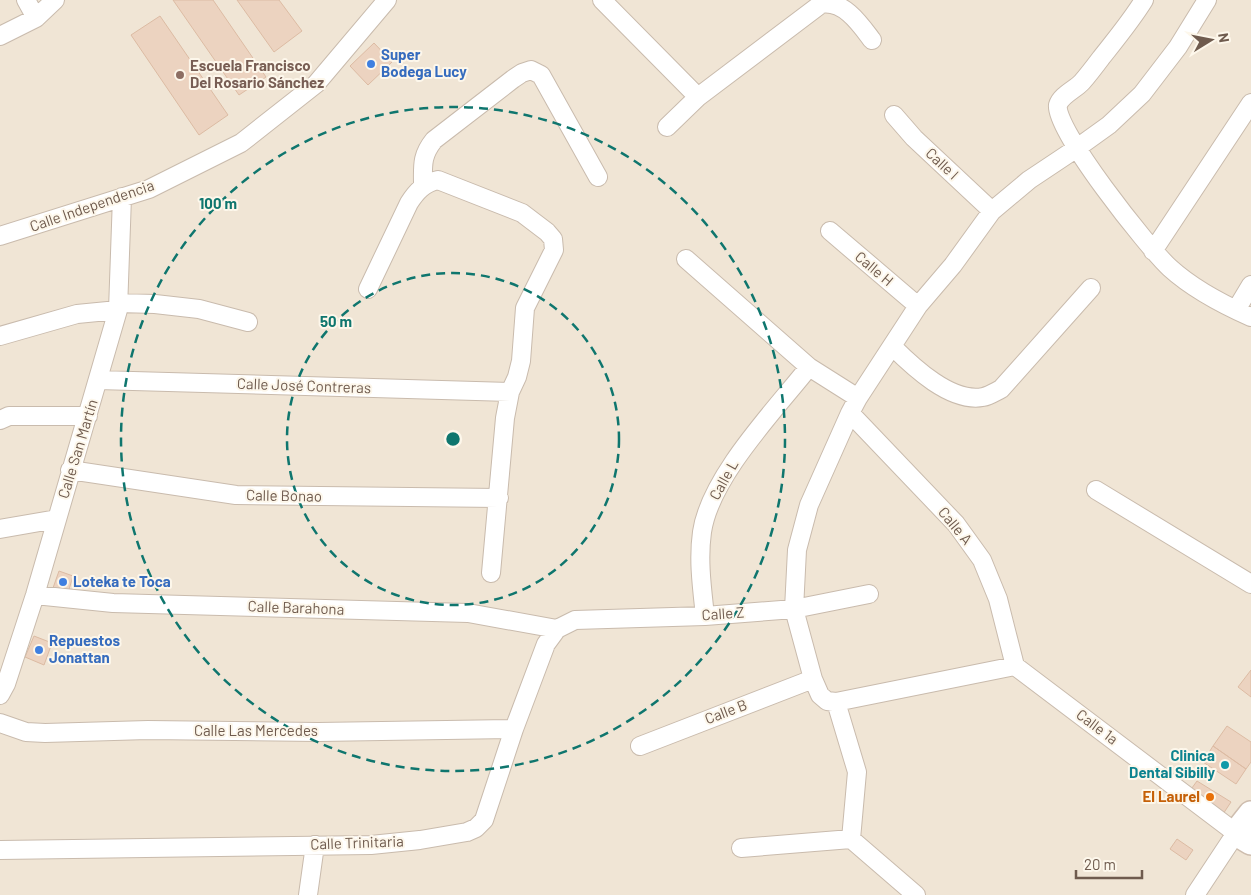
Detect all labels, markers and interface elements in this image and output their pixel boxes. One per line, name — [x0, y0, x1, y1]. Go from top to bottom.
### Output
north arrow — [1186, 15, 1236, 65]
text: N — [1215, 32, 1233, 44]
place label: Super Bodega Lucy — [381, 45, 467, 80]
place label: Escuela Francisco Del Rosario Sánchez — [190, 56, 324, 91]
marker: Super Bodega Lucy — [365, 58, 377, 70]
marker: Escuela Francisco Del Rosario Sánchez — [174, 69, 186, 81]
street label: Calle I — [922, 144, 963, 183]
street label: Calle Independencia — [27, 175, 156, 235]
text: 100 m — [199, 194, 237, 212]
street label: Calle H — [852, 247, 897, 289]
text: 50 m — [320, 312, 352, 330]
street label: Calle José Contreras — [237, 374, 371, 396]
street label: Calle San Martín — [53, 397, 101, 501]
centre of rings — [444, 430, 462, 448]
street label: Calle L — [705, 456, 741, 503]
street label: Calle Bonao — [246, 485, 322, 505]
street label: Calle A — [935, 503, 977, 548]
place label: Loteka te Toca — [73, 572, 171, 590]
marker: Loteka te Toca — [57, 576, 69, 588]
street label: Calle Barahona — [247, 596, 345, 618]
street label: Calle Z — [701, 603, 745, 623]
place label: Repuestos Jonattan — [49, 631, 121, 666]
marker: Repuestos Jonattan — [33, 644, 45, 656]
street label: Calle B — [702, 695, 749, 727]
street label: Calle 1a — [1073, 705, 1122, 748]
street label: Calle Las Mercedes — [194, 721, 318, 739]
place label: Clinica Dental Sibilly — [1129, 746, 1215, 781]
marker: Clinica Dental Sibilly — [1219, 759, 1231, 771]
place label: El Laurel — [1143, 787, 1200, 805]
marker: El Laurel — [1204, 791, 1216, 803]
street label: Calle Trinitaria — [310, 831, 404, 853]
scale bar — [1076, 848, 1142, 880]
text: 20 m — [1084, 855, 1116, 873]

